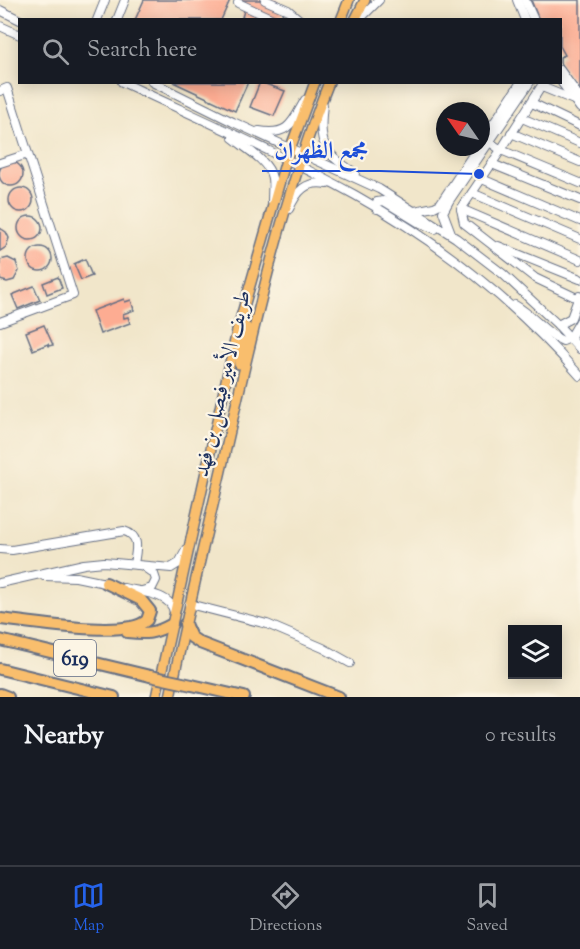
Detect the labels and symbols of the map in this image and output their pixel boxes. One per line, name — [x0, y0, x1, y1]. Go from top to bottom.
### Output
north arrow — [436, 102, 490, 156]
callout: مجمع الظهران — [262, 129, 380, 171]
text: مجمع الظهران — [274, 135, 368, 172]
street label: طريف الأمير فيصل بن فهد — [185, 287, 261, 480]
road number: 619 — [54, 640, 96, 676]

